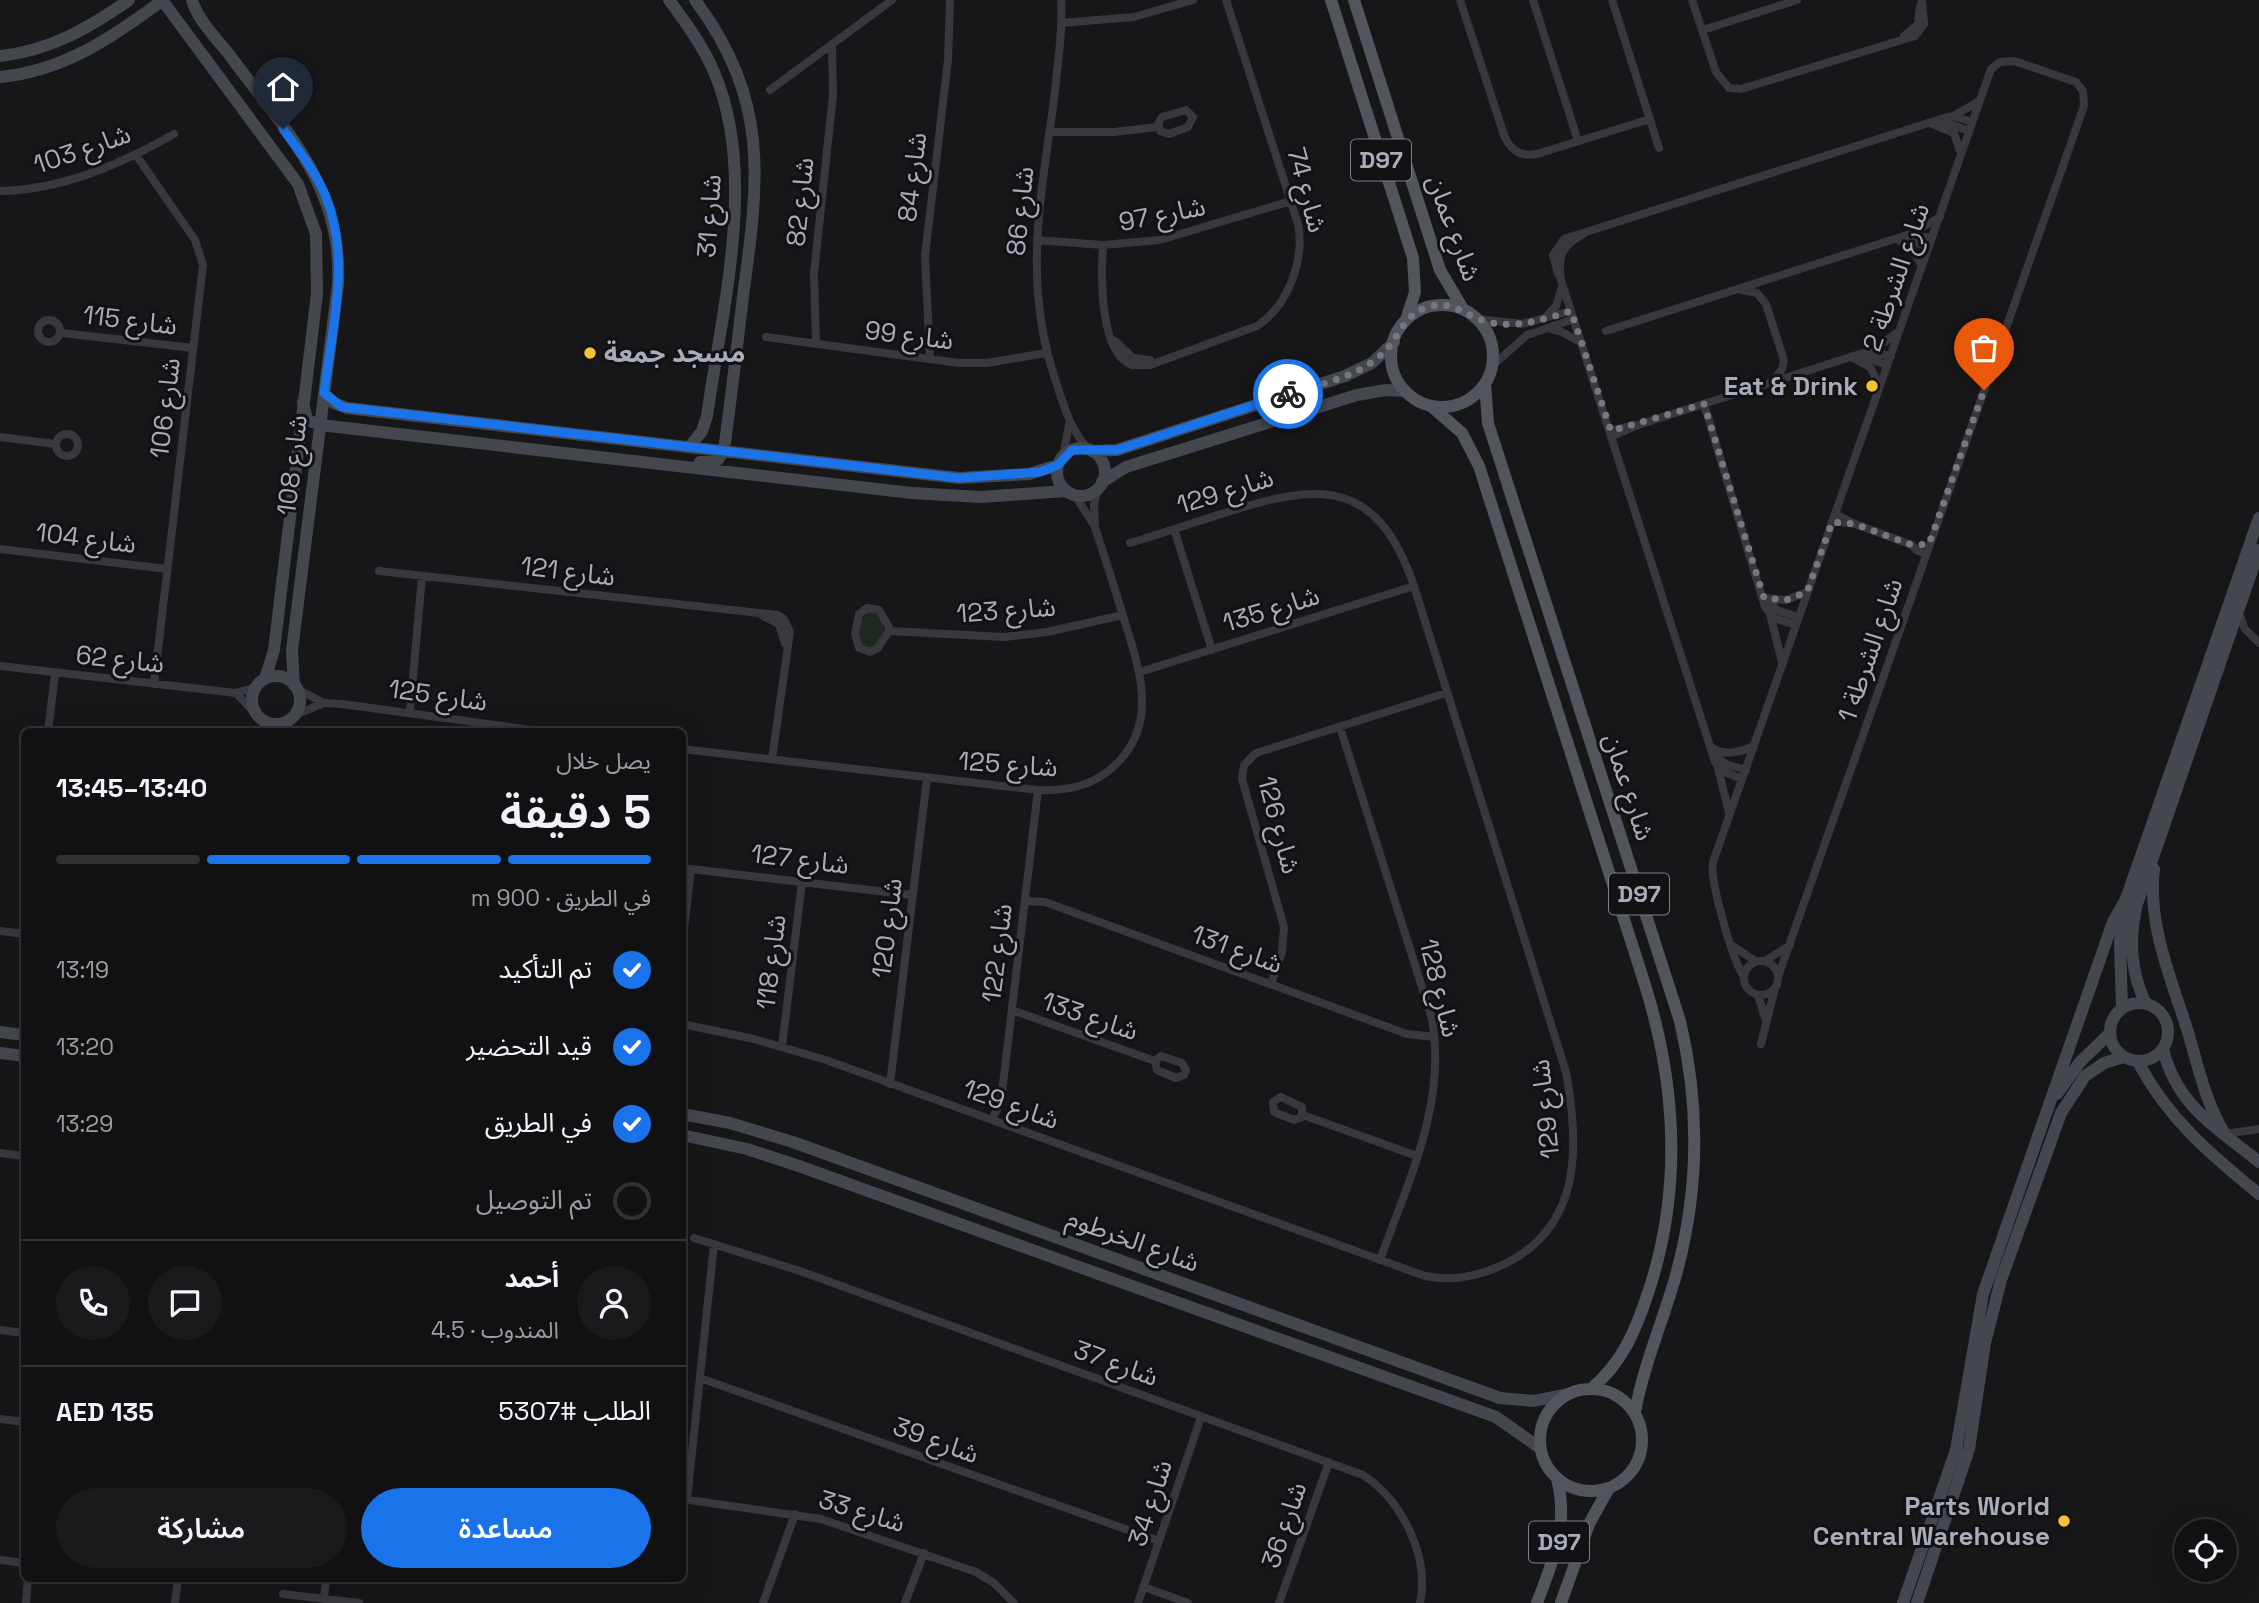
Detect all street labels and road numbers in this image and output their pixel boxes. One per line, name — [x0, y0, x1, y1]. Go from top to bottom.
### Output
street label: شارع 103 — [29, 117, 136, 183]
street label: شارع 84 — [890, 130, 936, 224]
road number: D97 — [1351, 140, 1411, 180]
street label: شارع 74 — [1277, 144, 1335, 237]
street label: شارع 82 — [778, 156, 824, 248]
street label: شارع 86 — [998, 165, 1044, 257]
street label: شارع عمان — [1417, 170, 1489, 287]
street label: شارع 31 — [689, 173, 731, 259]
street label: شارع 97 — [1116, 189, 1209, 241]
street label: شارع الشرطة 2 — [1855, 198, 1939, 356]
street label: شارع 115 — [81, 297, 179, 345]
street label: شارع 99 — [862, 313, 955, 359]
street label: شارع 106 — [142, 356, 190, 460]
street label: شارع 108 — [269, 413, 317, 517]
street label: شارع 129 — [1172, 460, 1278, 524]
street label: شارع 104 — [33, 515, 138, 563]
street label: شارع 121 — [519, 548, 617, 596]
street label: شارع الشرطة 1 — [1830, 574, 1912, 727]
street label: شارع 135 — [1218, 578, 1324, 642]
street label: شارع 123 — [955, 590, 1057, 632]
street label: شارع 62 — [74, 637, 166, 683]
street label: شارع 125 — [386, 671, 490, 721]
street label: شارع عمان — [1594, 729, 1662, 846]
street label: شارع 125 — [957, 744, 1059, 786]
street label: شارع 126 — [1248, 772, 1308, 878]
street label: شارع 127 — [749, 836, 851, 884]
road number: D97 — [1609, 874, 1669, 914]
street label: شارع 120 — [864, 876, 912, 980]
street label: شارع 122 — [974, 902, 1022, 1005]
street label: شارع 118 — [748, 913, 796, 1012]
street label: شارع 131 — [1186, 917, 1287, 983]
street label: شارع 128 — [1409, 935, 1469, 1041]
street label: شارع 133 — [1037, 984, 1143, 1050]
street label: شارع 129 — [1523, 1057, 1569, 1160]
street label: شارع 129 — [958, 1071, 1064, 1139]
street label: شارع الخرطوم — [1061, 1200, 1204, 1283]
street label: شارع 37 — [1068, 1332, 1163, 1396]
street label: شارع 39 — [888, 1409, 984, 1473]
street label: شارع 34 — [1120, 1455, 1182, 1551]
street label: شارع 36 — [1253, 1477, 1316, 1573]
street label: شارع 33 — [814, 1482, 909, 1542]
road number: D97 — [1529, 1522, 1589, 1562]

